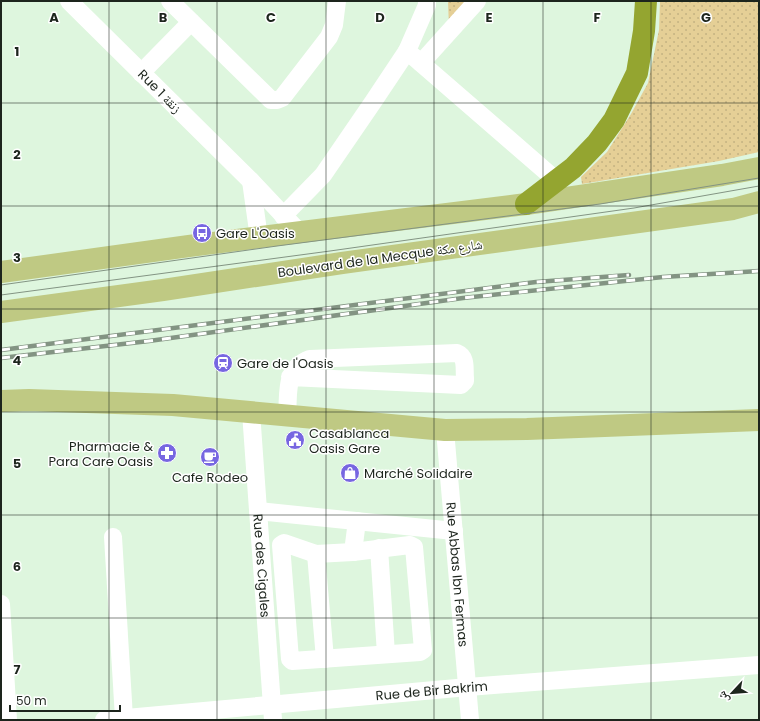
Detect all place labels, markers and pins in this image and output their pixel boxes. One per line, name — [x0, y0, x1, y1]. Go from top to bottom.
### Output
bus stop icon: Gare L'Oasis — [191, 222, 213, 244]
place label: Gare L'Oasis — [216, 224, 295, 243]
station icon: Gare de l'Oasis — [212, 352, 234, 374]
place label: Gare de l'Oasis — [237, 354, 334, 373]
place label: Casablanca Oasis Gare — [309, 424, 389, 458]
public building icon: Casablanca Oasis Gare — [284, 429, 306, 451]
place label: Pharmacie & Para Care Oasis — [49, 437, 153, 471]
pharmacy icon: Pharmacie & Para Care Oasis — [156, 442, 178, 464]
cafe icon: Cafe Rodeo — [199, 446, 221, 468]
shop icon: Marché Solidaire — [339, 462, 361, 484]
place label: Marché Solidaire — [364, 464, 473, 483]
place label: Cafe Rodeo — [172, 468, 248, 487]

